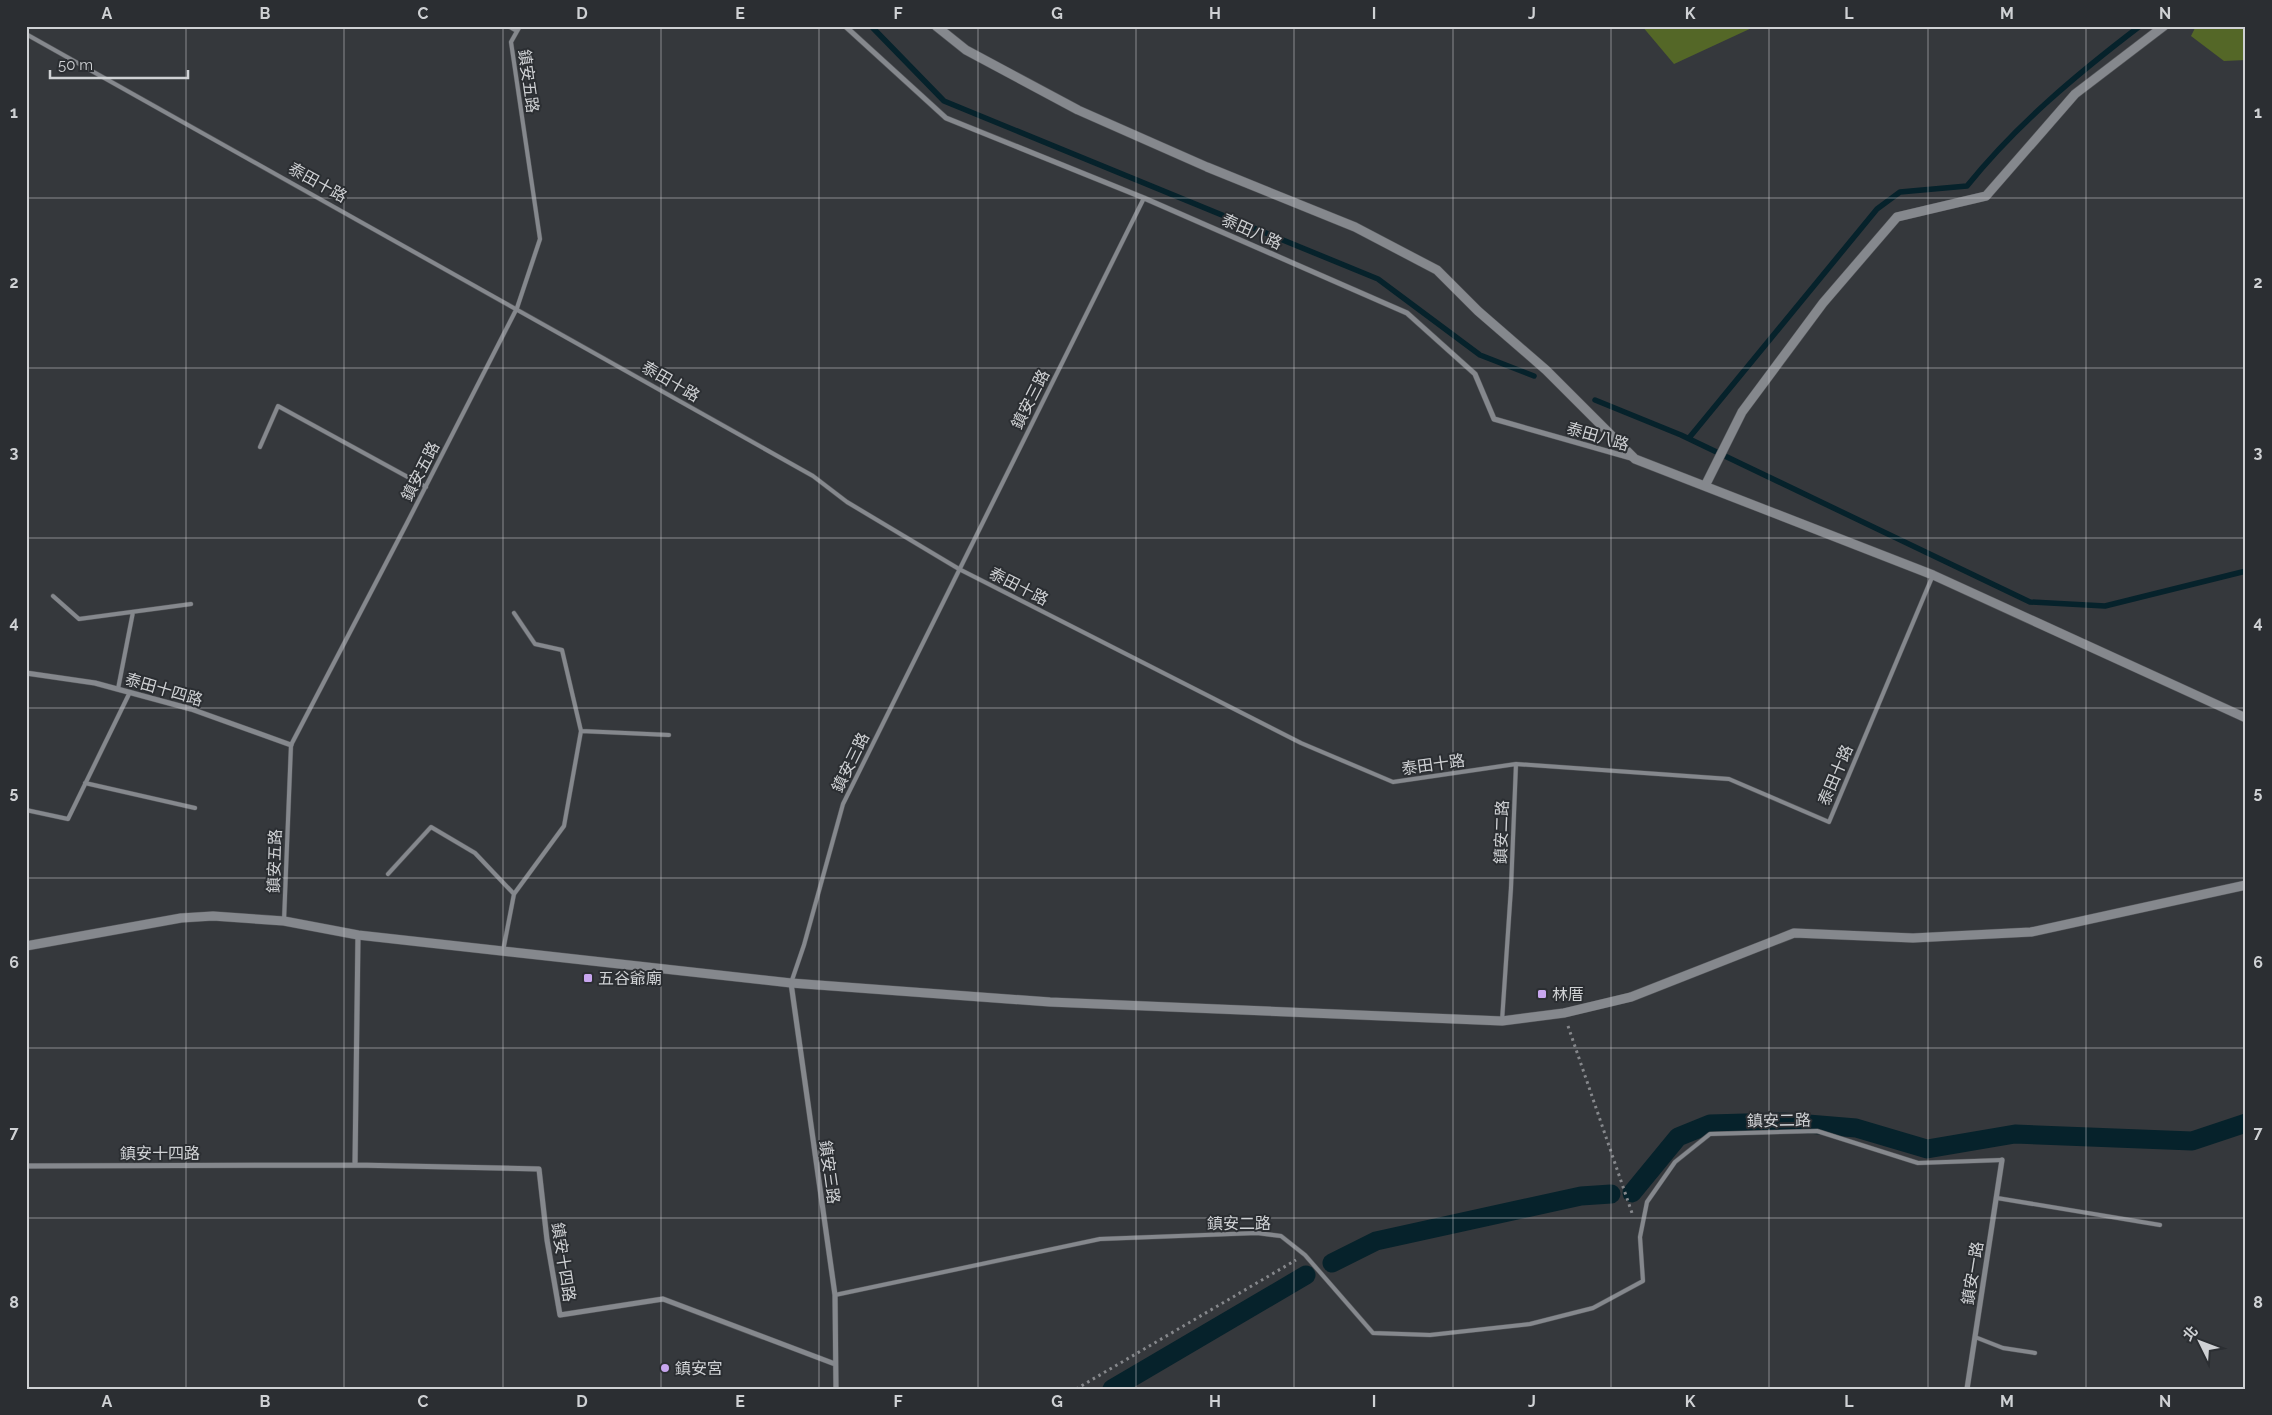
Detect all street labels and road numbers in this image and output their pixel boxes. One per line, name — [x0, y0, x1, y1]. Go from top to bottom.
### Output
street label: 鎮安五路 — [515, 48, 542, 114]
street label: 泰田十路 — [285, 159, 350, 206]
street label: 泰田八路 — [1219, 210, 1285, 253]
street label: 泰田十路 — [638, 357, 703, 406]
street label: 鎮安三路 — [1007, 366, 1053, 432]
street label: 泰田八路 — [1564, 419, 1631, 454]
street label: 鎮安五路 — [397, 438, 443, 504]
street label: 泰田十路 — [986, 563, 1052, 609]
street label: 泰田十四路 — [123, 669, 205, 710]
street label: 鎮安三路 — [828, 729, 873, 795]
street label: 泰田十路 — [1814, 742, 1857, 808]
street label: 泰田十路 — [1400, 751, 1466, 778]
street label: 鎮安二路 — [1491, 800, 1512, 864]
street label: 鎮安五路 — [264, 829, 285, 893]
street label: 鎮安二路 — [1747, 1110, 1811, 1131]
street label: 鎮安三路 — [816, 1139, 843, 1205]
street label: 鎮安十四路 — [120, 1144, 200, 1163]
street label: 鎮安二路 — [1207, 1214, 1271, 1233]
street label: 鎮安十四路 — [548, 1221, 579, 1303]
street label: 鎮安一路 — [1958, 1240, 1987, 1306]

